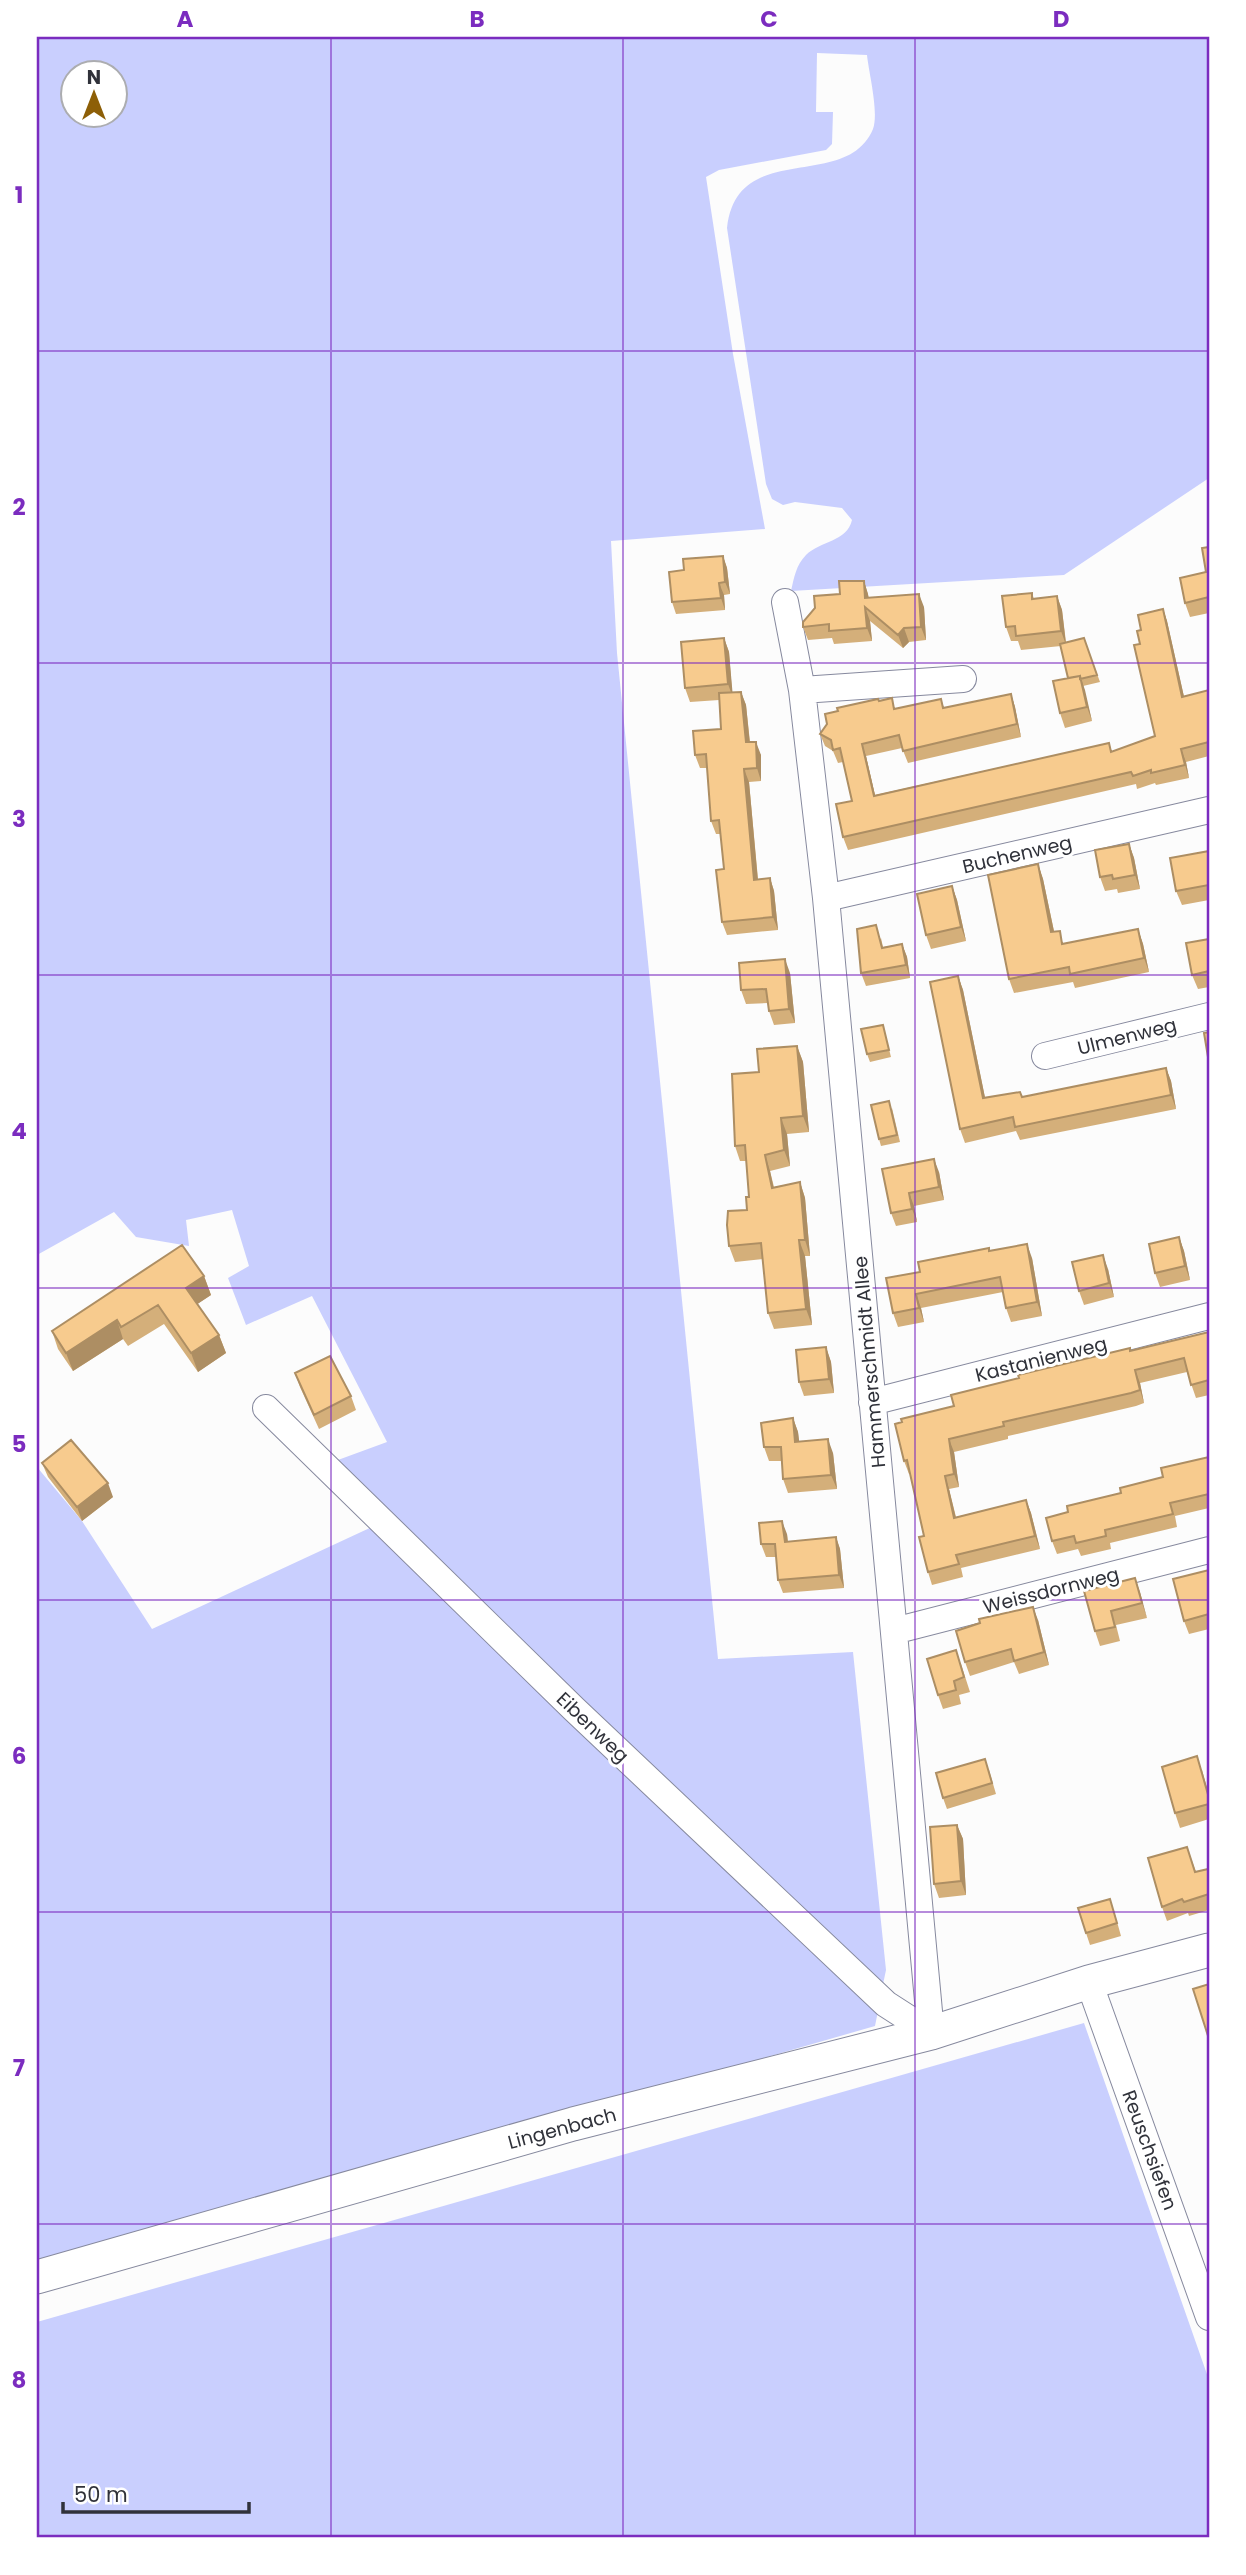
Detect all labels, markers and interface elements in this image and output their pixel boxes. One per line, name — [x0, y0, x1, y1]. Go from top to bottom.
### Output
text: A — [177, 3, 194, 35]
text: B — [469, 3, 485, 35]
text: C — [760, 3, 778, 35]
text: D — [1053, 3, 1069, 35]
north arrow — [60, 60, 130, 130]
text: N — [87, 64, 101, 91]
text: 1 — [15, 179, 23, 211]
text: 2 — [12, 491, 26, 523]
text: 3 — [12, 803, 26, 835]
street label: Buchenweg — [960, 829, 1075, 880]
street label: Ulmenweg — [1075, 1011, 1179, 1062]
text: 4 — [11, 1115, 27, 1147]
street label: Hammerschmidt Allee — [847, 1255, 892, 1469]
street label: Kastanienweg — [972, 1330, 1110, 1389]
text: 5 — [12, 1428, 26, 1460]
street label: Weissdornweg — [980, 1561, 1122, 1620]
street label: Eibenweg — [550, 1686, 635, 1769]
text: 6 — [12, 1740, 26, 1772]
text: 7 — [13, 2052, 25, 2084]
street label: Reuschsiefen — [1115, 2087, 1184, 2214]
street label: Lingenbach — [505, 2101, 619, 2156]
text: 8 — [12, 2364, 26, 2396]
scale bar — [63, 2470, 248, 2514]
text: 50 m — [74, 2480, 128, 2509]

